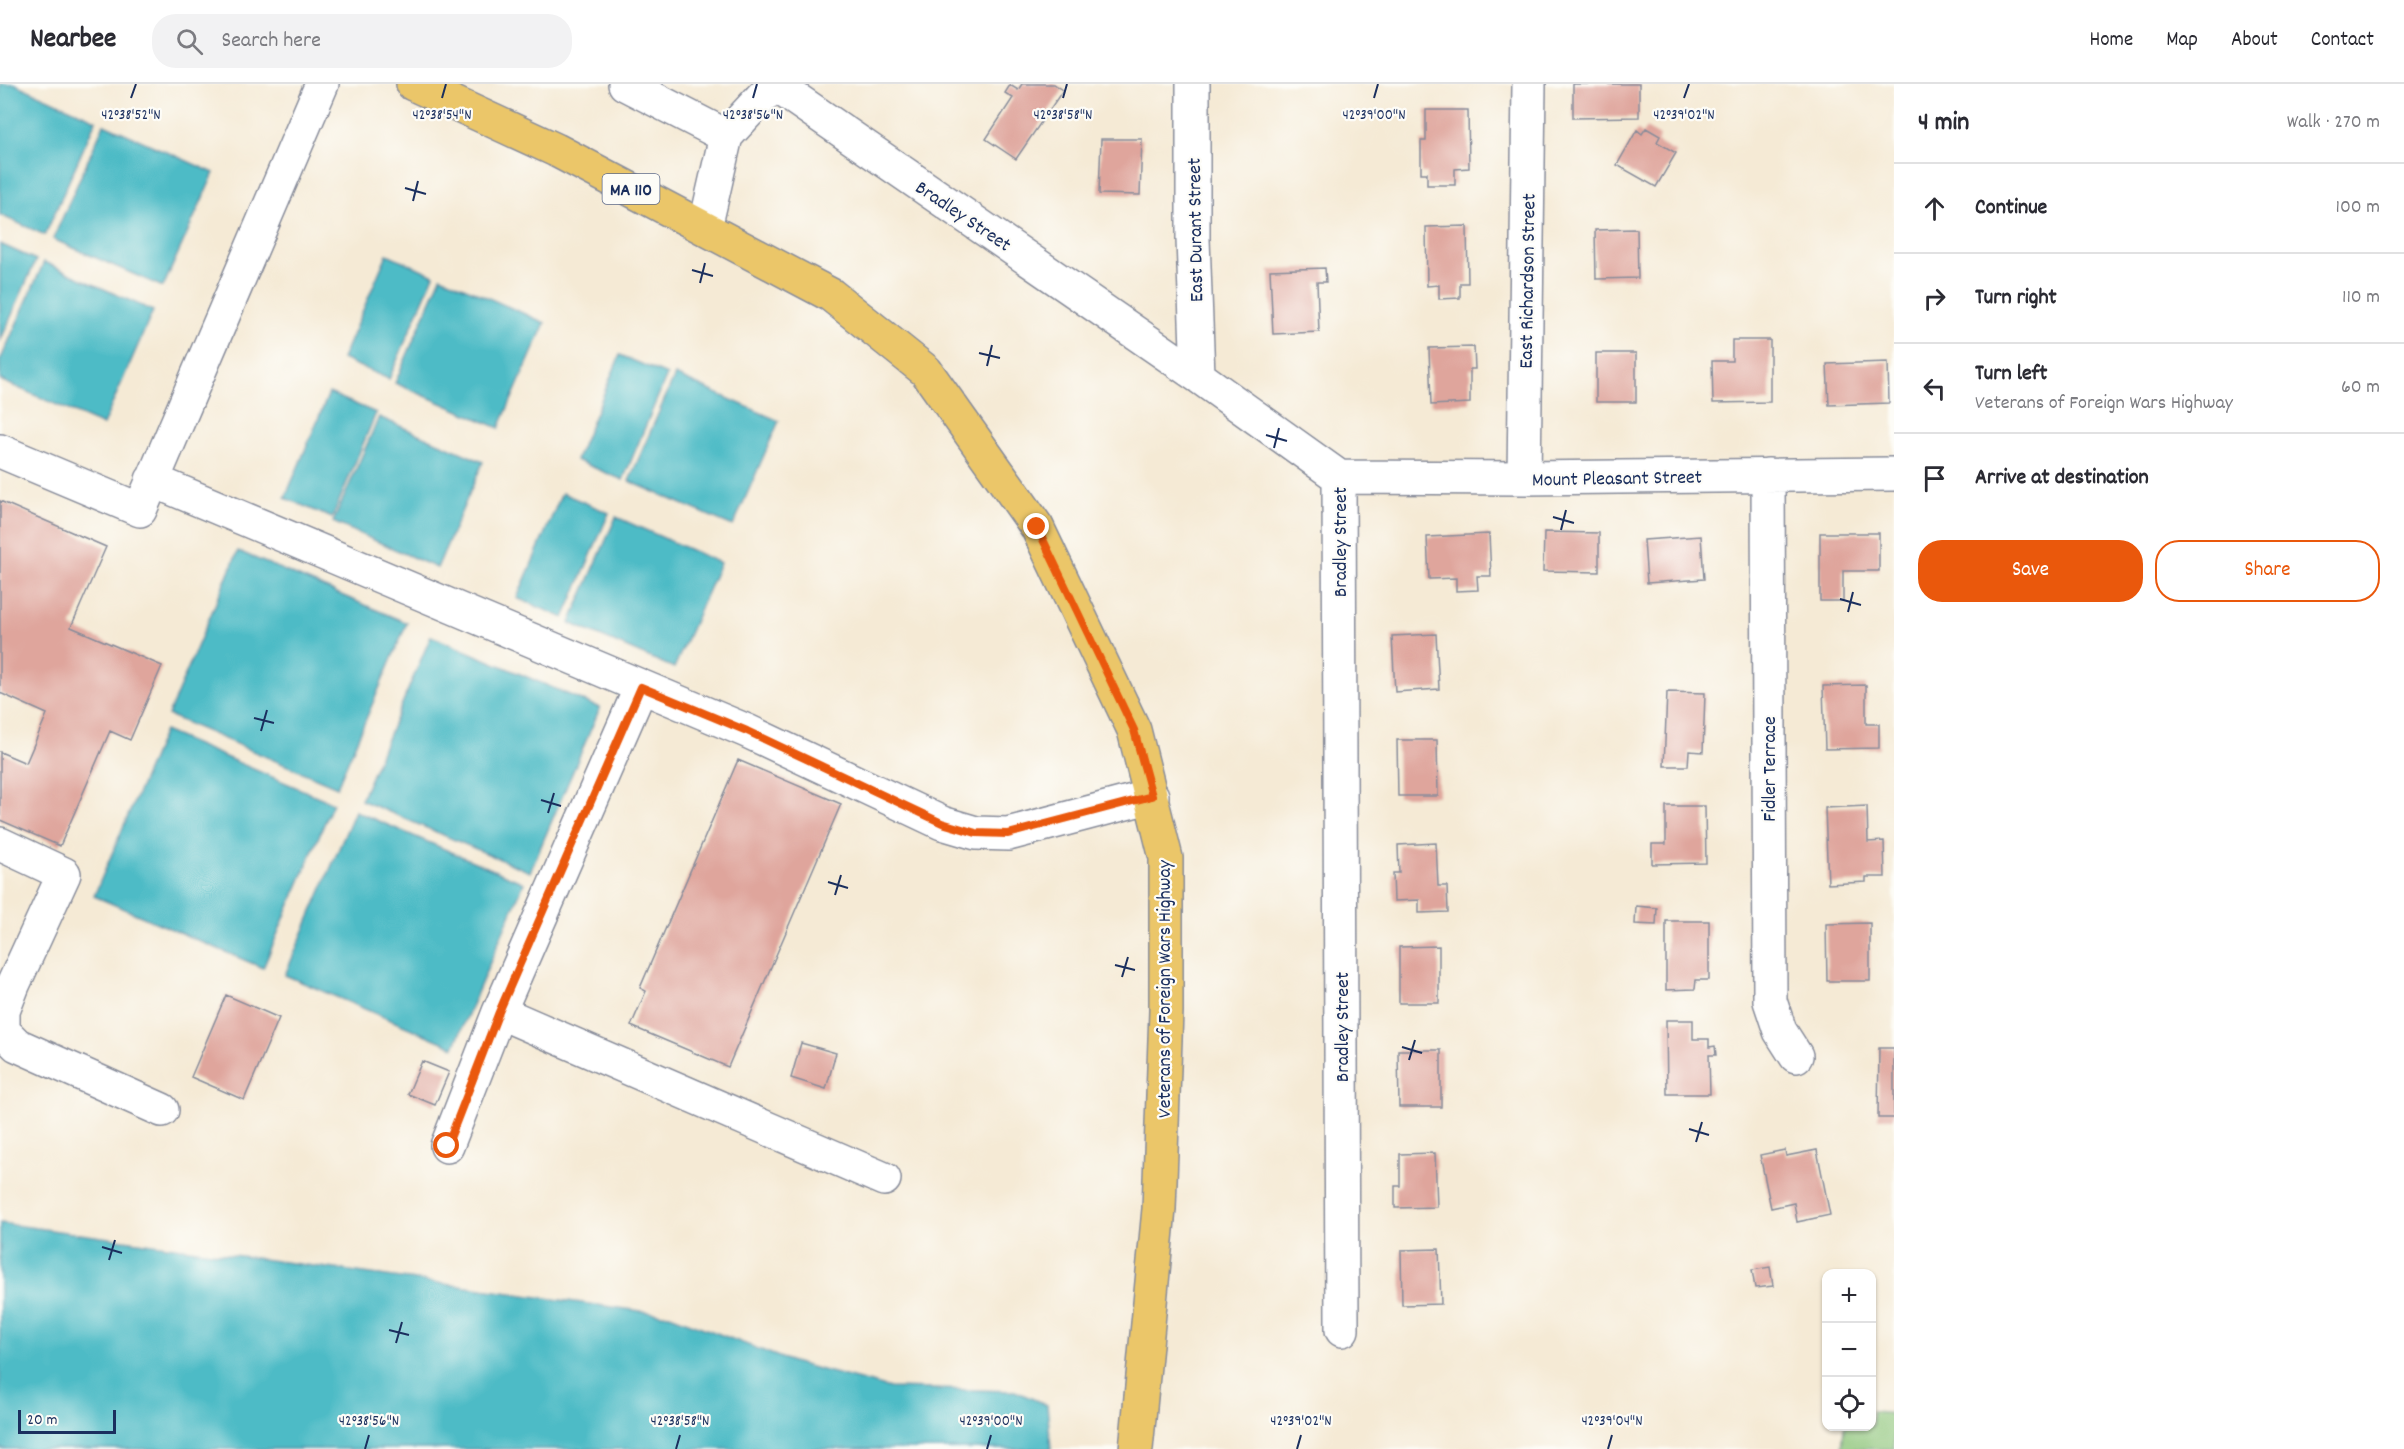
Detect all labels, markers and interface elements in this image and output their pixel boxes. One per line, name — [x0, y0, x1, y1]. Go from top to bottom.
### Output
search box — [152, 14, 572, 68]
text: Nearbee — [30, 21, 116, 61]
icon: search — [173, 25, 206, 58]
text: Search here — [221, 26, 321, 57]
text: Home — [2089, 26, 2133, 56]
text: Map — [2166, 26, 2198, 56]
text: About — [2231, 26, 2278, 56]
text: Contact — [2311, 26, 2374, 56]
text: 42°38'52"N — [101, 105, 161, 127]
text: 42°38'54"N — [412, 105, 472, 127]
text: 42°38'56"N — [723, 105, 783, 127]
text: 42°38'58"N — [1034, 105, 1092, 127]
text: 42°39'00"N — [1342, 105, 1406, 127]
text: 42°39'02"N — [1653, 105, 1715, 127]
text: 4 min — [1918, 105, 1969, 142]
text: Walk · 270 m — [2287, 109, 2380, 137]
street label: East Durant Street — [1182, 158, 1212, 302]
road number: MA 110 — [602, 174, 660, 204]
street label: Bradley Street — [909, 175, 1016, 260]
icon: ahead — [1918, 192, 1951, 225]
street label: East Richardson Street — [1513, 193, 1545, 369]
text: Continue — [1975, 193, 2047, 224]
text: 100 m — [2336, 194, 2380, 222]
icon: right — [1918, 282, 1951, 315]
text: Turn right — [1975, 283, 2057, 314]
text: 110 m — [2342, 284, 2380, 312]
text: Turn left — [1975, 359, 2047, 390]
icon: left — [1918, 372, 1951, 405]
text: 60 m — [2341, 374, 2380, 402]
text: Veterans of Foreign Wars Highway — [1975, 390, 2233, 418]
icon: arrive — [1918, 462, 1951, 495]
text: Arrive at destination — [1975, 463, 2149, 494]
street label: Mount Pleasant Street — [1532, 465, 1702, 495]
street label: Bradley Street — [1328, 487, 1356, 597]
route end — [1023, 513, 1049, 539]
button: Save — [1918, 540, 2143, 602]
button: Share — [2155, 540, 2380, 602]
street label: Fidler Terrace — [1757, 716, 1785, 822]
street label: Veterans of Foreign Wars Highway — [1152, 859, 1180, 1118]
street label: Bradley Street — [1330, 972, 1358, 1082]
route start — [433, 1132, 459, 1158]
map controls — [1822, 1269, 1876, 1431]
button: + — [1822, 1269, 1876, 1323]
button: − — [1822, 1323, 1876, 1377]
button: locate — [1822, 1377, 1876, 1431]
scale bar — [18, 1407, 116, 1434]
text: 20 m — [27, 1409, 57, 1432]
text: 42°38'56"N — [339, 1411, 399, 1433]
text: 42°38'58"N — [651, 1411, 709, 1433]
text: 42°39'00"N — [959, 1411, 1023, 1433]
text: 42°39'02"N — [1270, 1411, 1332, 1433]
text: 42°39'04"N — [1581, 1411, 1643, 1433]

